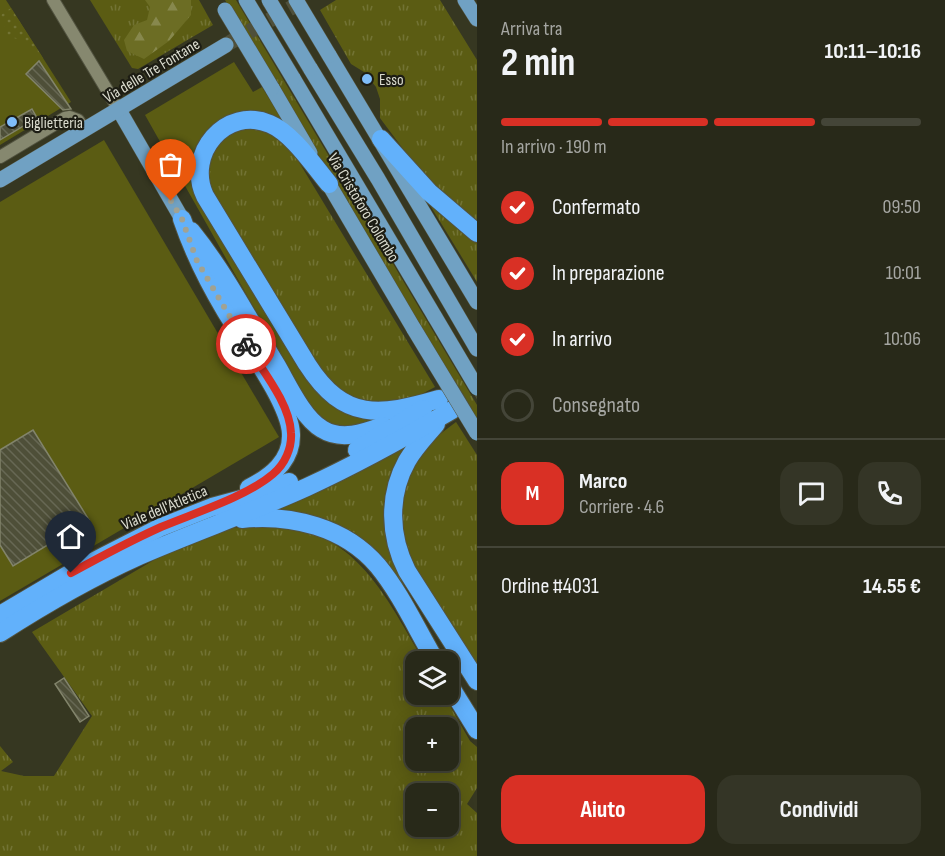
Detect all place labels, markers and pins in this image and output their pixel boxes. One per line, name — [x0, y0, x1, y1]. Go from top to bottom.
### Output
place label: Esso — [379, 71, 404, 90]
marker: Esso — [360, 72, 374, 86]
place label: Biglietteria — [24, 114, 83, 133]
marker: Biglietteria — [5, 115, 19, 129]
pin — [145, 139, 196, 201]
pin — [45, 511, 96, 573]

